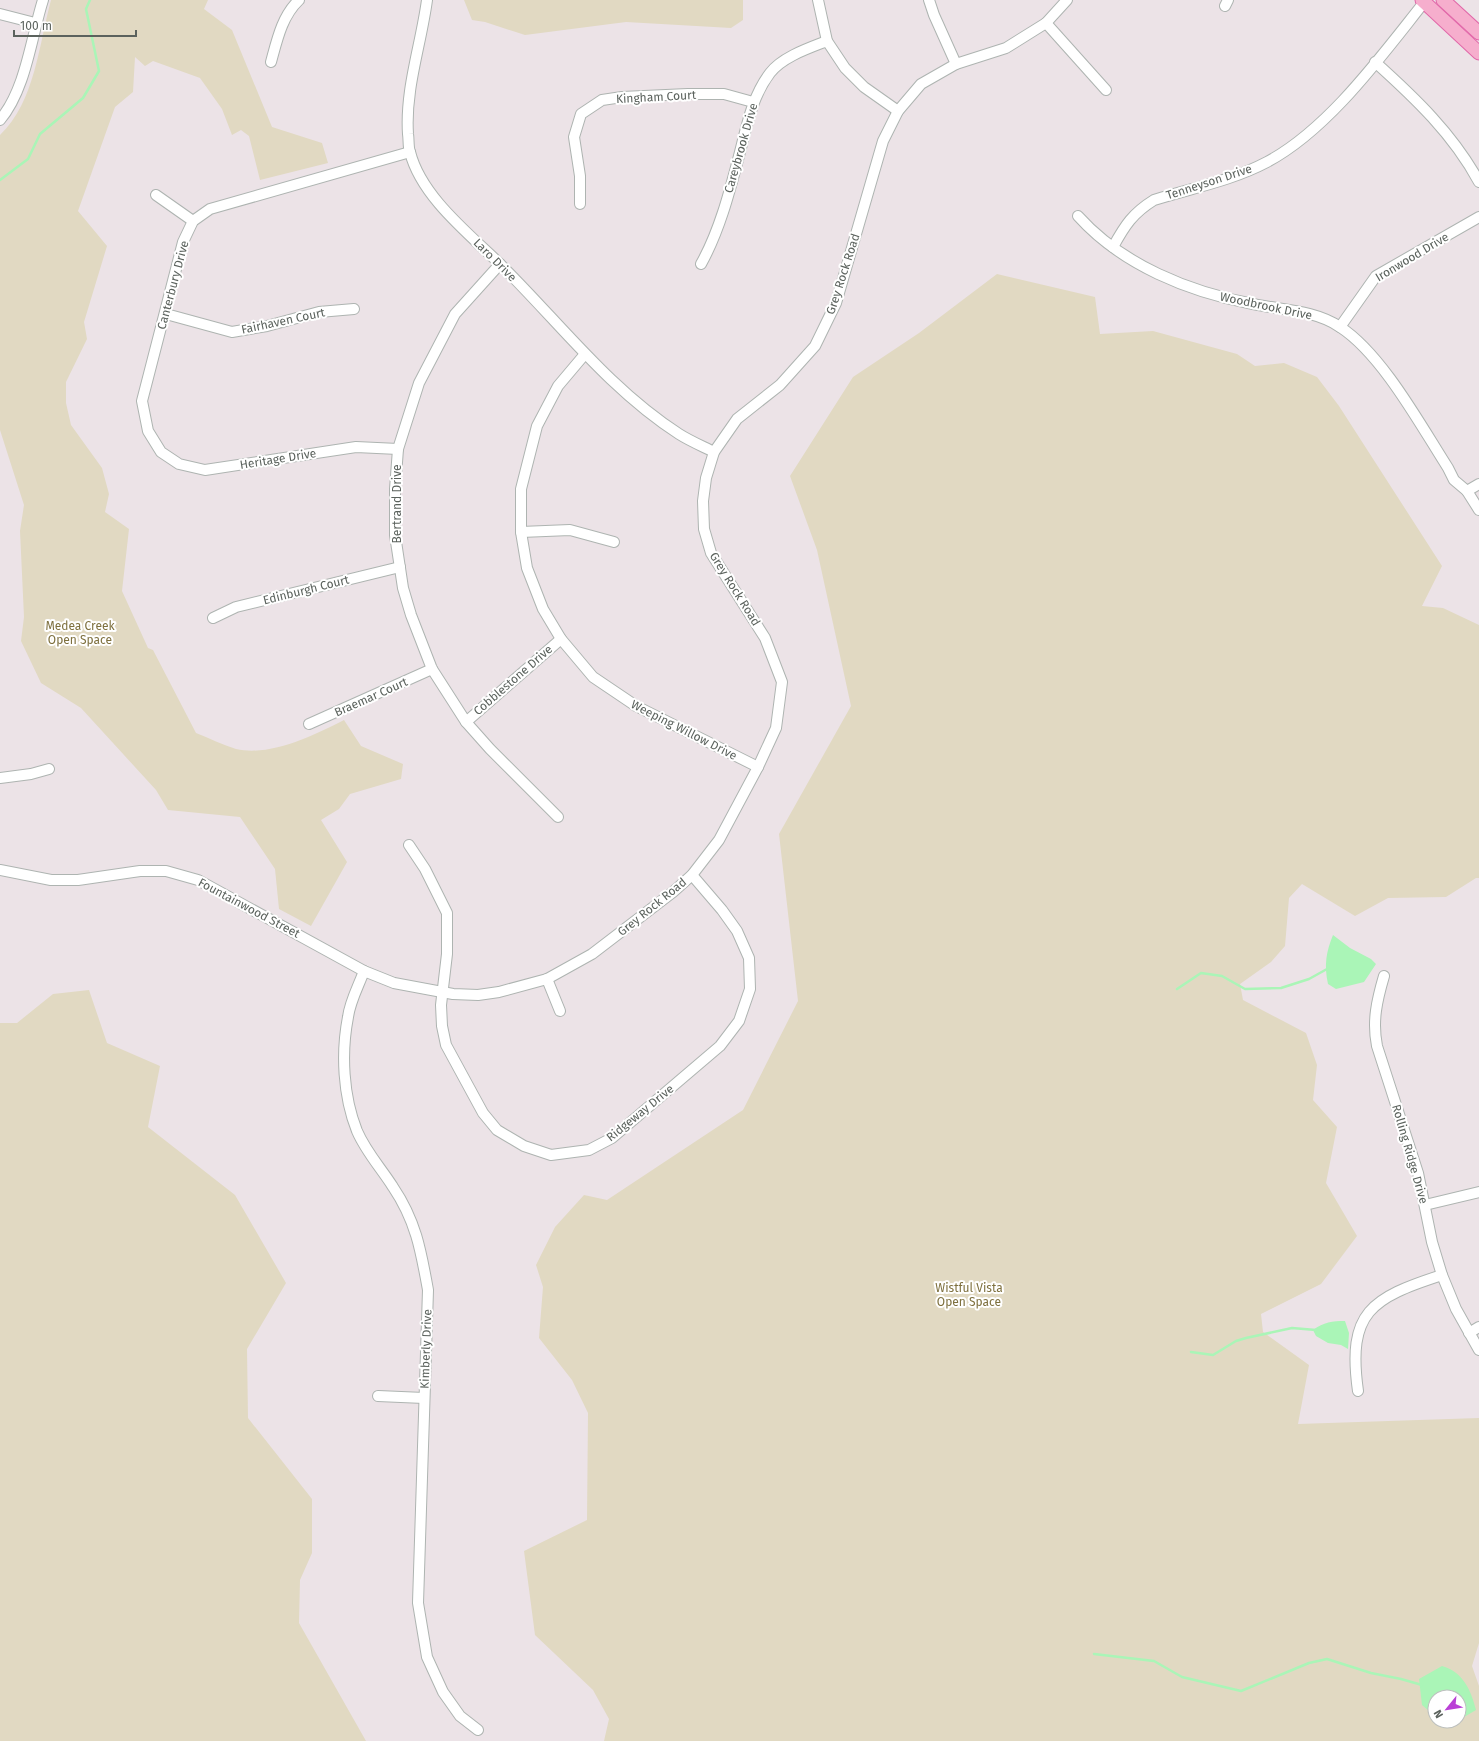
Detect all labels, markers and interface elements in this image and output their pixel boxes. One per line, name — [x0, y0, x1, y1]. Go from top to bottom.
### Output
scale bar — [14, 12, 136, 38]
text: 100 m — [20, 19, 52, 33]
street label: Kingham Court — [616, 88, 697, 106]
street label: Careybrook Drive — [721, 102, 761, 194]
street label: Tenneyson Drive — [1164, 162, 1254, 202]
street label: Ironwood Drive — [1373, 230, 1451, 284]
street label: Grey Rock Road — [823, 232, 863, 316]
street label: Laro Drive — [471, 236, 519, 284]
street label: Canterbury Drive — [154, 239, 192, 331]
street label: Woodbrook Drive — [1219, 289, 1313, 323]
street label: Fairhaven Court — [240, 305, 327, 337]
street label: Heritage Drive — [239, 446, 317, 472]
street label: Bertrand Drive — [390, 464, 404, 544]
street label: Grey Rock Road — [707, 550, 763, 628]
street label: Edinburgh Court — [261, 572, 351, 607]
park label: Medea Creek Open Space — [45, 619, 115, 647]
street label: Cobblestone Drive — [471, 642, 555, 718]
street label: Braemar Court — [332, 674, 410, 719]
street label: Weeping Willow Drive — [629, 697, 739, 763]
street label: Fountainwood Street — [196, 875, 303, 941]
street label: Grey Rock Road — [615, 875, 689, 939]
street label: Ridgeway Drive — [604, 1082, 676, 1144]
street label: Rolling Ridge Drive — [1389, 1103, 1431, 1205]
park label: Wistful Vista Open Space — [935, 1281, 1003, 1309]
street label: Kimberly Drive — [418, 1309, 434, 1389]
north arrow — [1427, 1689, 1467, 1729]
text: N — [1431, 1707, 1446, 1720]

